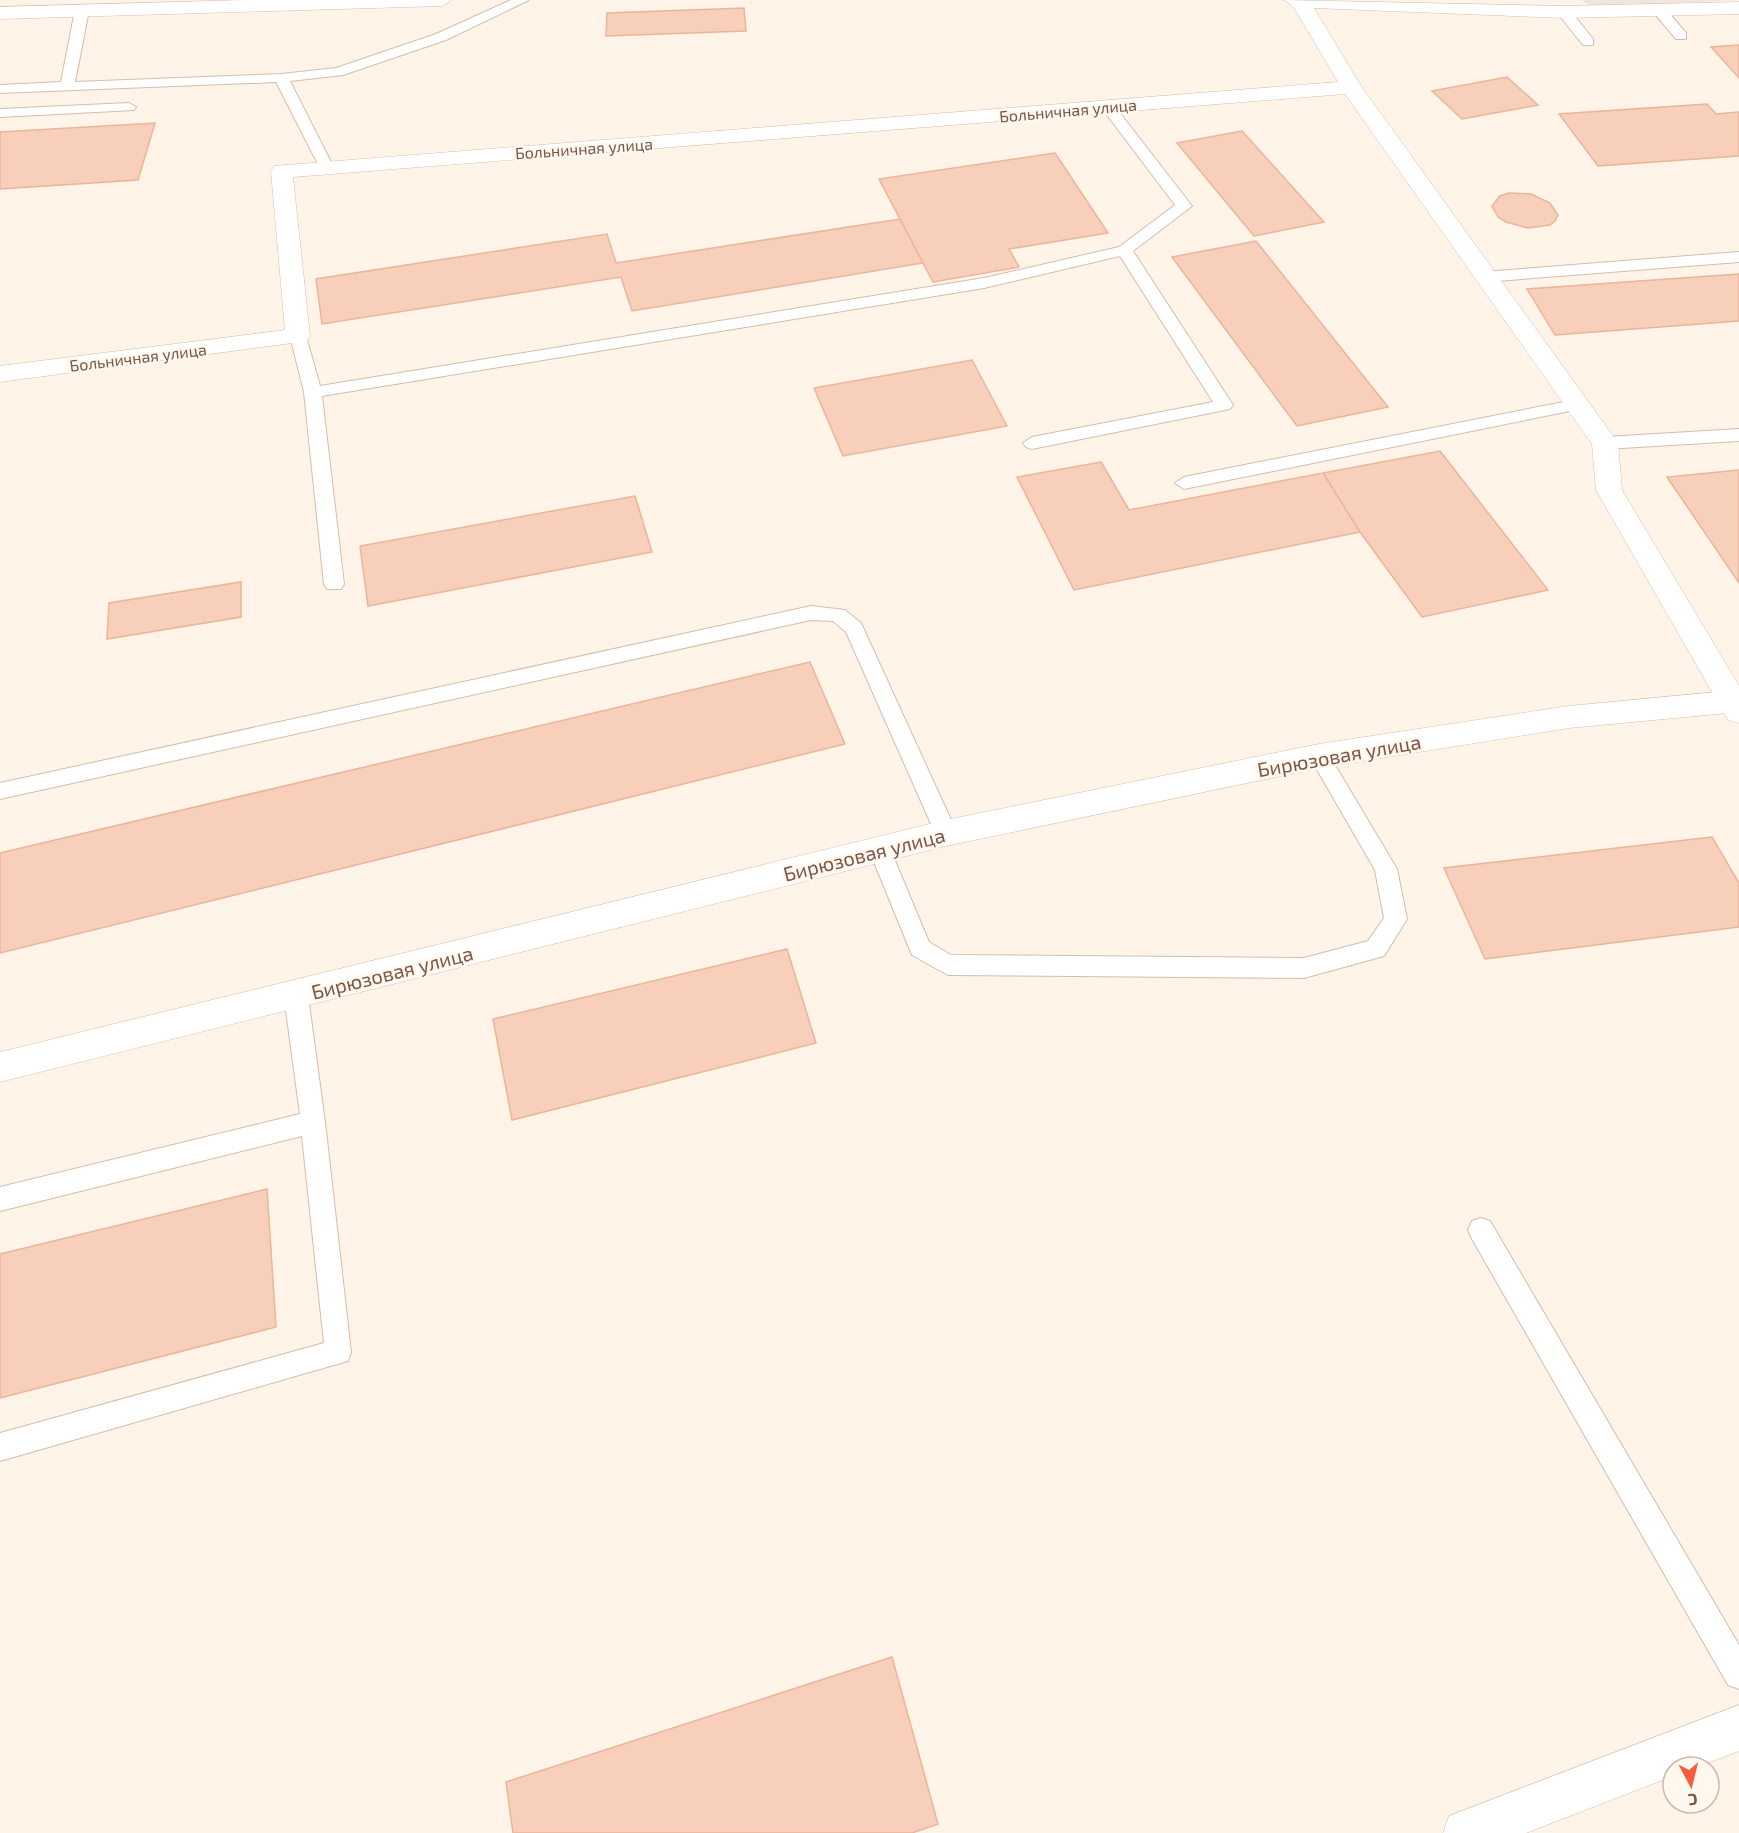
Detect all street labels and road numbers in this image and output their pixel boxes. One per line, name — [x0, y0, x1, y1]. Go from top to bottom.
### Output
street label: Больничная улица — [998, 95, 1138, 126]
street label: Больничная улица — [514, 134, 654, 163]
street label: Больничная улица — [68, 339, 208, 376]
street label: Бирюзовая улица — [1255, 729, 1423, 782]
street label: Бирюзовая улица — [781, 822, 948, 887]
street label: Бирюзовая улица — [309, 940, 476, 1005]

